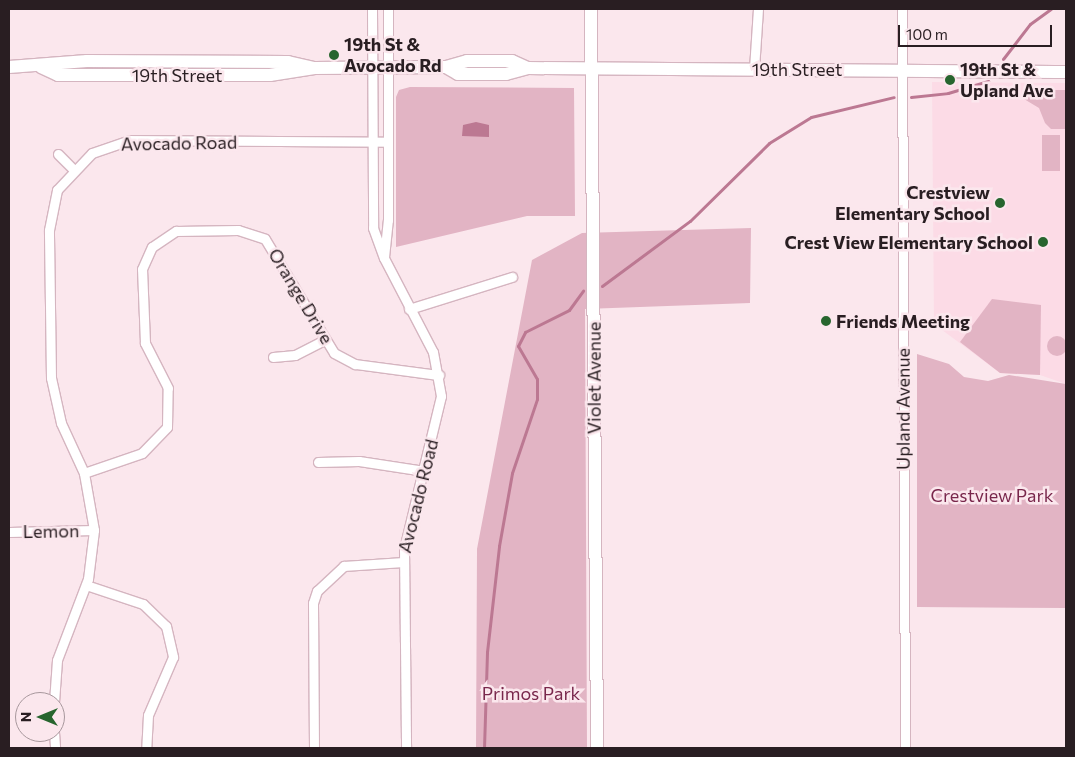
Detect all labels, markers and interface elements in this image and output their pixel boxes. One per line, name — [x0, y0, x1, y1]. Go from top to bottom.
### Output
scale bar — [900, 15, 1054, 47]
text: 100 m — [906, 25, 948, 43]
place label: 19th St & Avocado Rd — [344, 34, 441, 76]
marker: 19th St & Avocado Rd — [328, 49, 340, 61]
street label: 19th Street — [752, 58, 842, 80]
place label: 19th St & Upland Ave — [960, 59, 1053, 102]
street label: 19th Street — [132, 64, 222, 86]
marker: 19th St & Upland Ave — [944, 74, 956, 86]
street label: Avocado Road — [121, 131, 237, 155]
place label: Crestview Elementary School — [835, 182, 990, 224]
marker: Crestview Elementary School — [994, 197, 1006, 209]
place label: Crest View Elementary School — [784, 231, 1033, 253]
marker: Crest View Elementary School — [1037, 236, 1049, 248]
street label: Orange Drive — [264, 244, 338, 348]
place label: Friends Meeting — [836, 310, 970, 332]
marker: Friends Meeting — [820, 315, 832, 327]
street label: Violet Avenue — [583, 322, 605, 434]
street label: Upland Avenue — [892, 348, 914, 470]
street label: Avocado Road — [393, 437, 443, 555]
park label: Crestview Park — [931, 484, 1053, 506]
street label: Lemon — [23, 520, 79, 542]
park label: Primos Park — [482, 682, 580, 704]
north arrow — [15, 692, 65, 742]
text: N — [17, 712, 34, 722]

